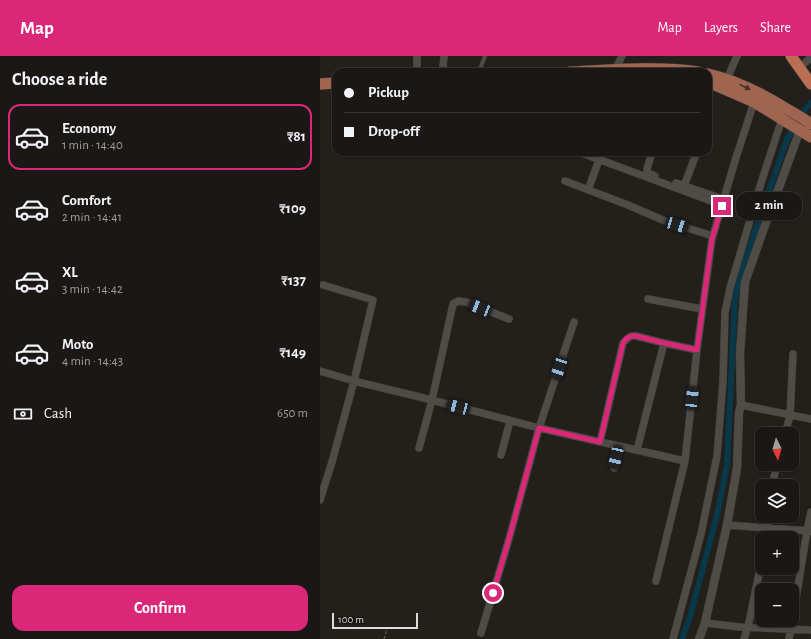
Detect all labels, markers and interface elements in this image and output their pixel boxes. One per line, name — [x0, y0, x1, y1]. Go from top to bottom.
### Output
text: Map — [20, 19, 54, 38]
text: Map — [657, 21, 682, 35]
text: Layers — [704, 21, 738, 35]
text: Share — [760, 21, 791, 35]
text: Choose a ride — [12, 71, 107, 89]
one-way arrow — [739, 84, 750, 90]
text: Pickup — [368, 85, 409, 100]
icon: car — [14, 119, 50, 155]
text: Economy — [62, 121, 116, 136]
text: Drop-off — [368, 124, 420, 139]
text: ₹81 — [287, 129, 306, 144]
text: 1 min · 14:40 — [62, 139, 123, 152]
icon: car — [14, 191, 50, 227]
callout: 2 min — [736, 192, 802, 220]
text: Comfort — [62, 193, 111, 208]
route end — [713, 197, 731, 215]
text: 2 min — [755, 199, 783, 212]
text: ₹109 — [279, 201, 306, 216]
text: 2 min · 14:41 — [62, 211, 122, 224]
car — [664, 216, 690, 234]
icon: car — [14, 263, 50, 299]
text: XL — [62, 265, 78, 280]
text: ₹137 — [281, 273, 306, 288]
text: 3 min · 14:42 — [62, 283, 123, 296]
car — [467, 298, 493, 318]
icon: car — [14, 335, 50, 371]
text: Moto — [62, 337, 94, 352]
text: ₹149 — [280, 345, 306, 360]
text: 4 min · 14:43 — [62, 355, 123, 368]
car — [550, 355, 568, 381]
car — [685, 385, 699, 411]
car — [445, 398, 471, 416]
icon: cash — [12, 403, 34, 425]
text: Cash — [44, 406, 72, 421]
text: 650 m — [277, 407, 308, 420]
north arrow — [755, 427, 799, 471]
map controls — [755, 427, 799, 627]
car — [607, 444, 625, 470]
button: layers — [755, 479, 799, 523]
button: + — [755, 531, 799, 575]
button: − — [755, 583, 799, 627]
route start — [484, 584, 502, 602]
button: Confirm — [12, 585, 308, 631]
scale bar — [332, 611, 418, 630]
text: 100 m — [338, 614, 364, 625]

